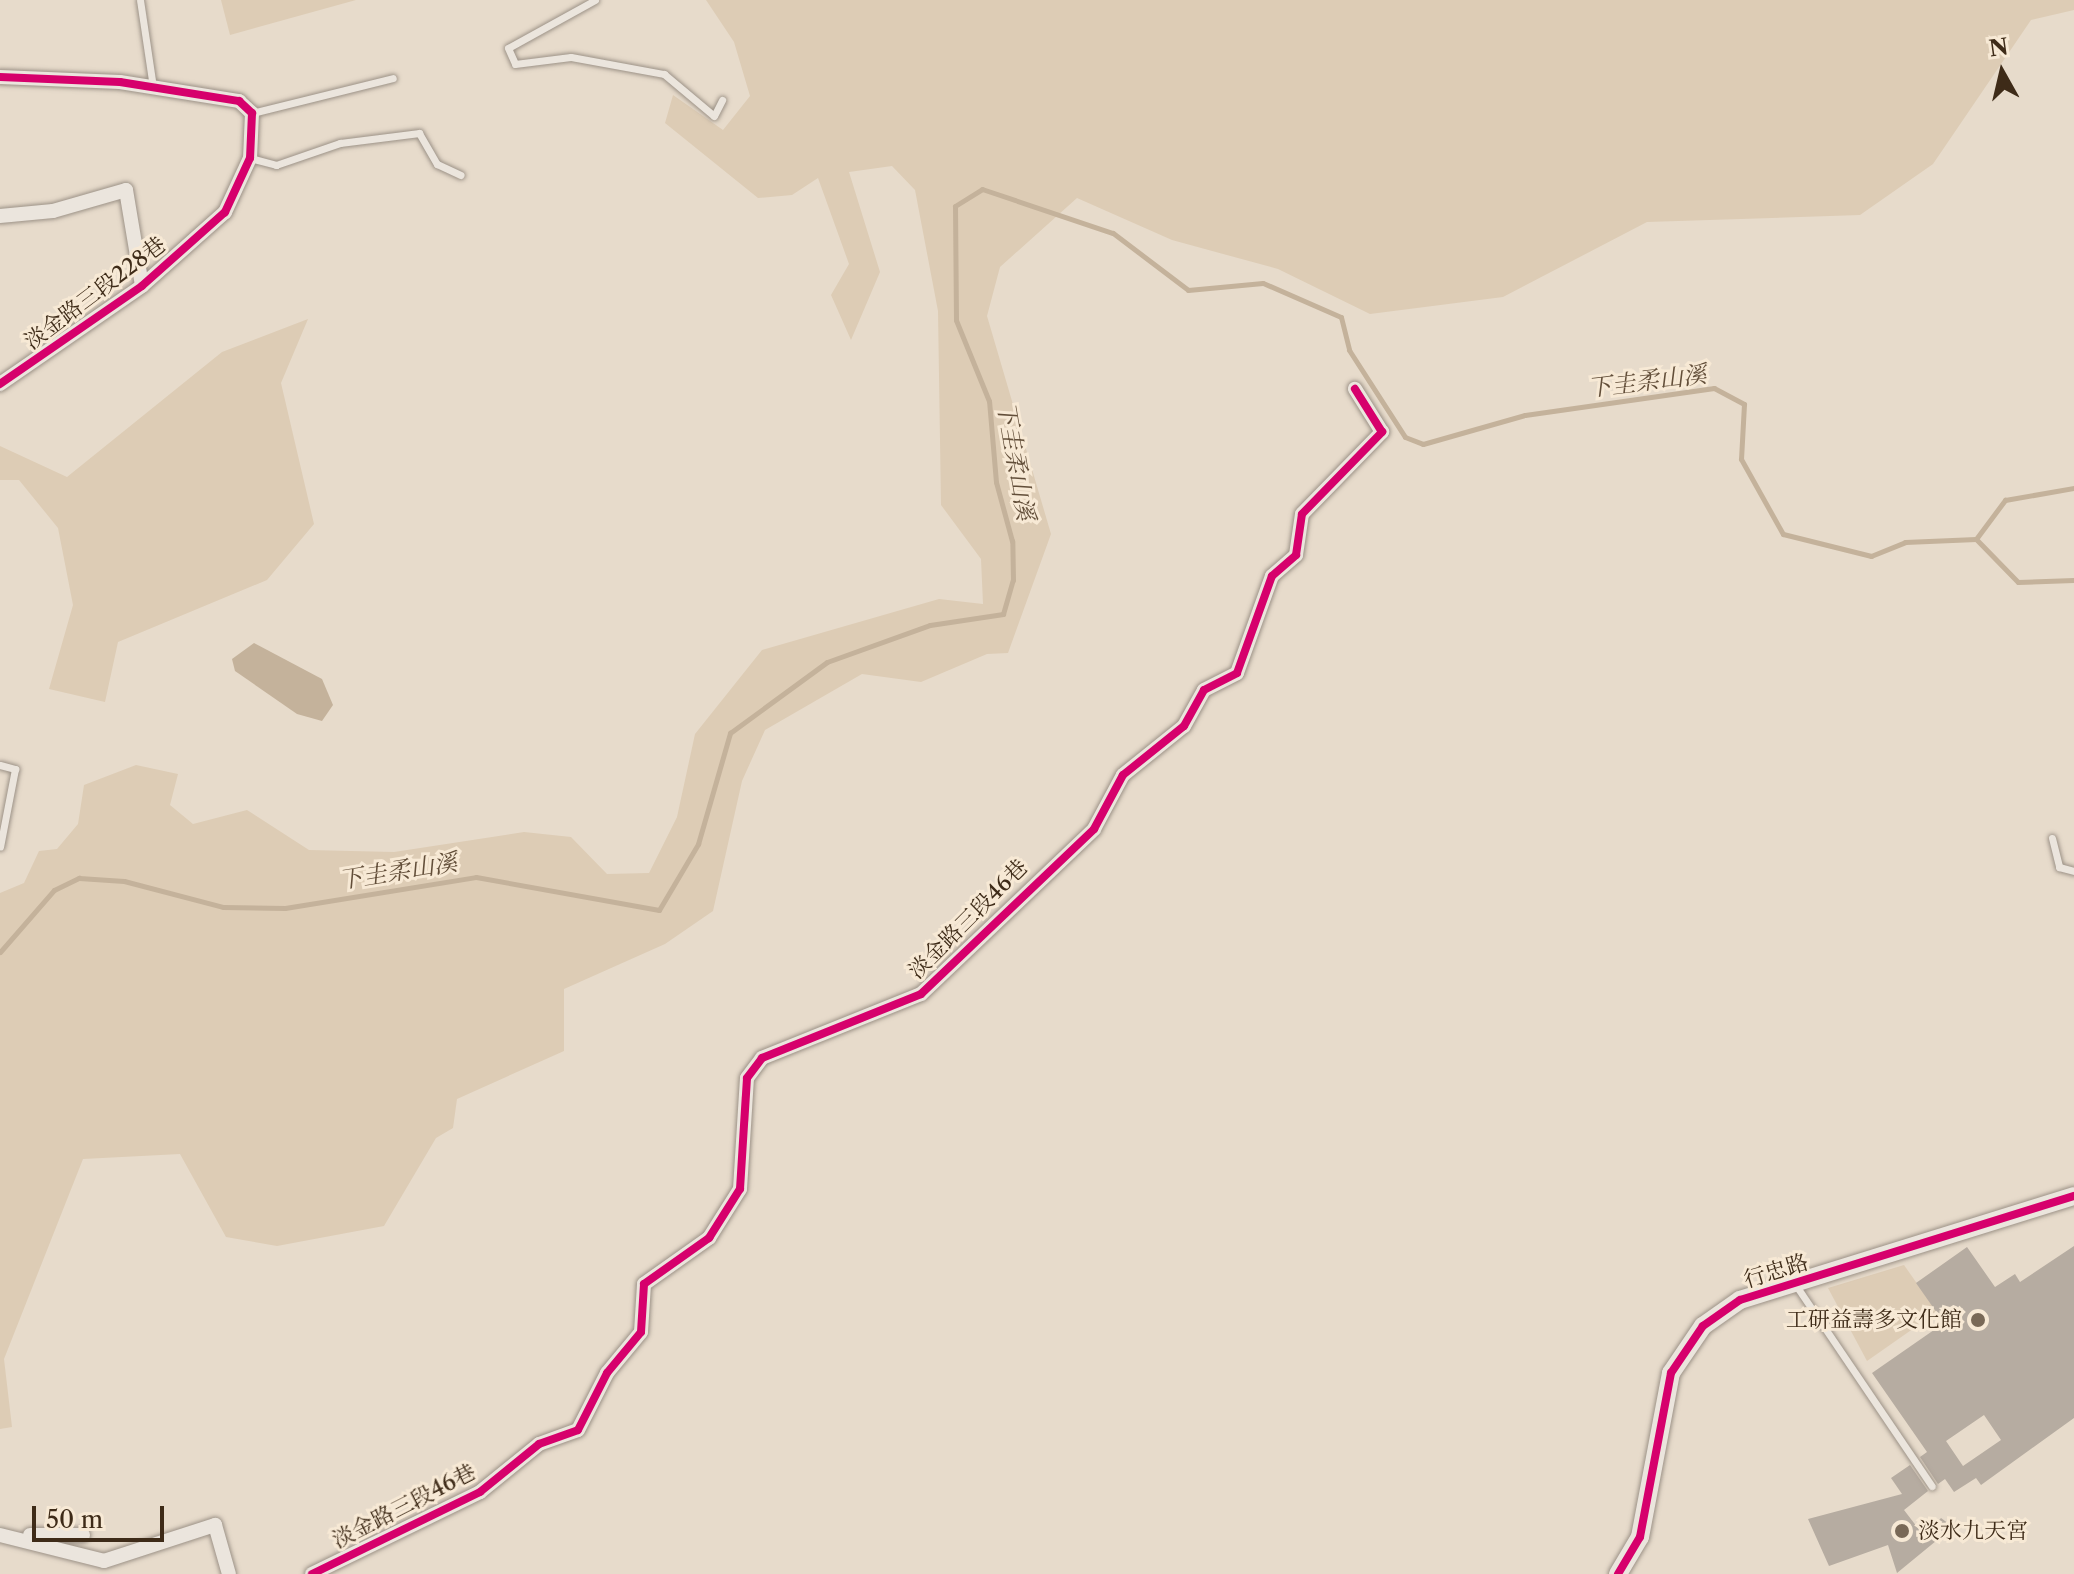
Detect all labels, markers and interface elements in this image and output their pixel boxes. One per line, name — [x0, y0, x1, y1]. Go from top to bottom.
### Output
north arrow — [1962, 32, 2042, 112]
text: N — [1987, 33, 2010, 62]
street label: 淡金路三段228巷 — [19, 231, 171, 355]
water label: 下圭柔山溪 — [1586, 359, 1708, 403]
water label: 下圭柔山溪 — [991, 399, 1041, 523]
water label: 下圭柔山溪 — [336, 847, 460, 895]
street label: 淡金路三段46巷 — [903, 854, 1033, 984]
street label: 行忠路 — [1741, 1249, 1811, 1293]
place label: 工研益壽多文化館 — [1786, 1307, 1962, 1333]
marker: 工研益壽多文化館 — [1969, 1311, 1987, 1329]
street label: 淡金路三段46巷 — [328, 1458, 480, 1554]
scale bar — [36, 1490, 168, 1540]
text: 50 m — [46, 1505, 103, 1534]
place label: 淡水九天宮 — [1918, 1518, 2028, 1544]
marker: 淡水九天宮 — [1893, 1522, 1911, 1540]

